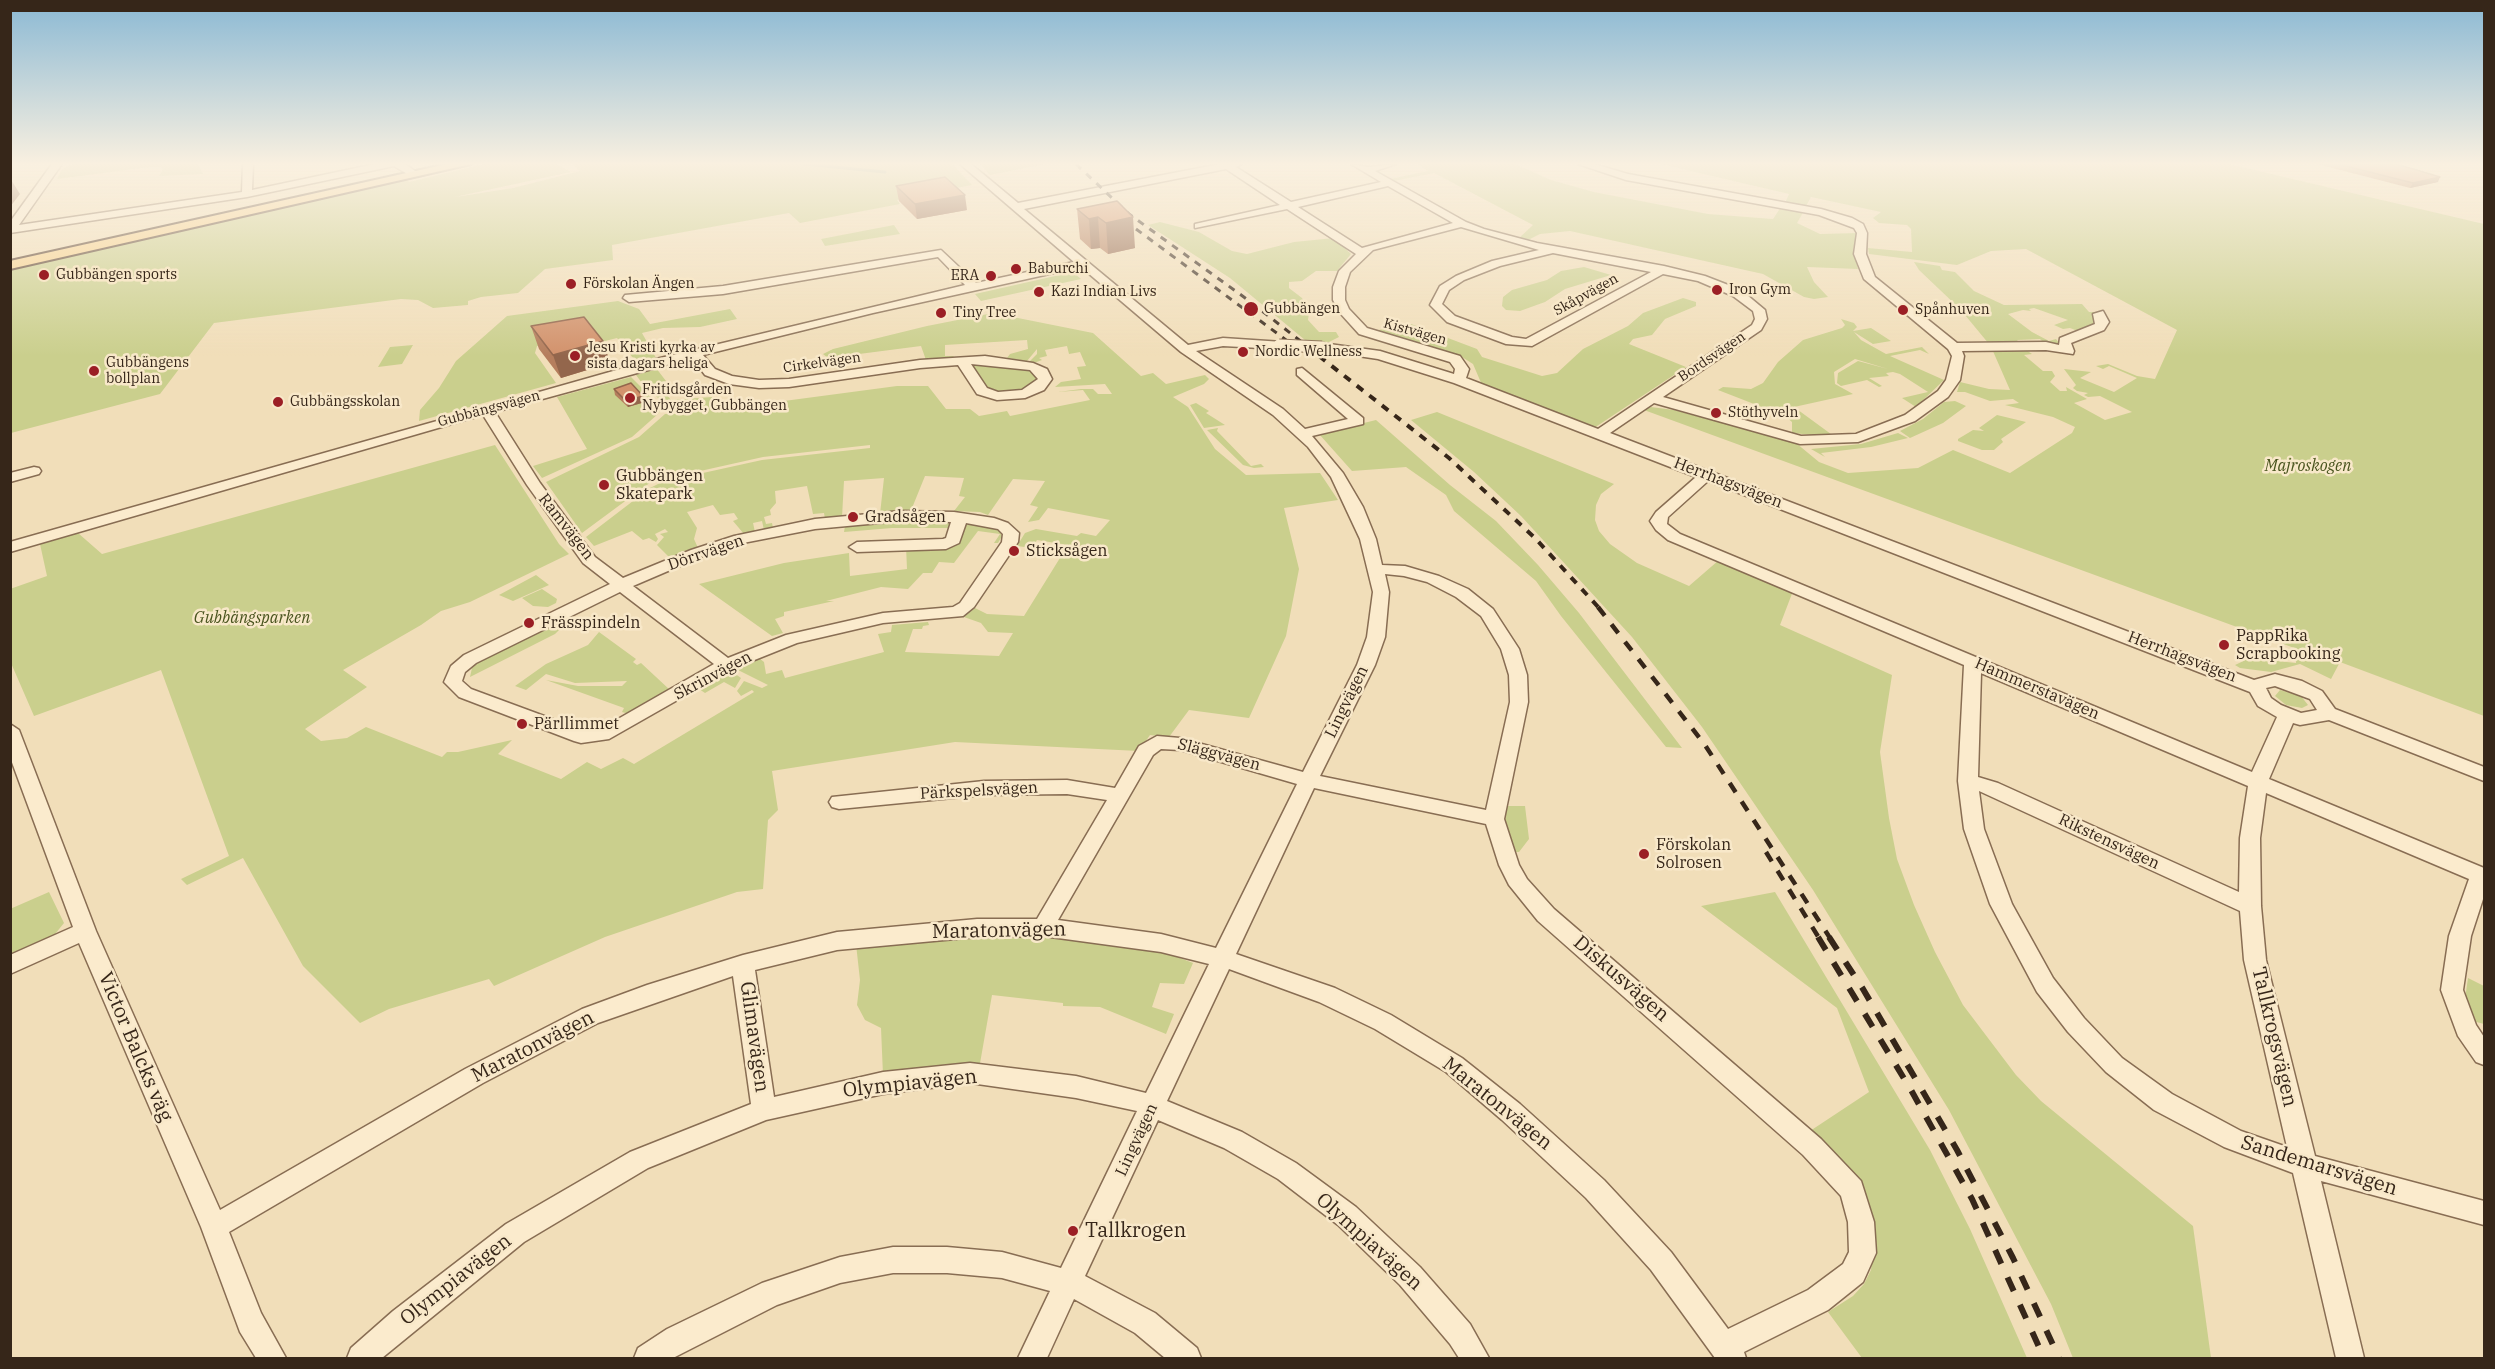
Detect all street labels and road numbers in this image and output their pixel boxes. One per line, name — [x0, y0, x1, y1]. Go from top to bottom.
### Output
street label: Skåpvägen — [1551, 270, 1621, 320]
street label: Kistvägen — [1382, 315, 1448, 349]
street label: Bordsvägen — [1675, 328, 1749, 386]
street label: Cirkelvägen — [782, 349, 862, 377]
street label: Gubbängsvägen — [436, 387, 542, 431]
street label: Herrhagsvägen — [1671, 453, 1785, 513]
street label: Ramvägen — [534, 490, 598, 564]
street label: Dörrvägen — [665, 531, 747, 575]
street label: Herrhagsvägen — [2125, 627, 2239, 687]
street label: Skrinvägen — [671, 648, 755, 704]
street label: Hammerstavägen — [1972, 654, 2102, 724]
street label: Lingvägen — [1321, 663, 1373, 741]
street label: Släggvägen — [1176, 735, 1262, 775]
street label: Pärkspelsvägen — [919, 778, 1039, 804]
street label: Rikstensvägen — [2055, 810, 2163, 874]
street label: Maratonvägen — [932, 918, 1066, 944]
street label: Diskusvägen — [1568, 931, 1674, 1027]
street label: Tallkrogsvägen — [2246, 965, 2302, 1109]
street label: Victor Balcks väg — [93, 969, 177, 1125]
street label: Glimavägen — [734, 980, 774, 1094]
street label: Maratonvägen — [468, 1006, 598, 1088]
street label: Maratonvägen — [1437, 1052, 1557, 1156]
street label: Olympiavägen — [842, 1065, 978, 1103]
street label: Lingvägen — [1112, 1101, 1162, 1179]
street label: Sandemarsvägen — [2238, 1131, 2400, 1201]
street label: Olympiavägen — [1311, 1188, 1427, 1296]
street label: Olympiavägen — [396, 1229, 516, 1331]

